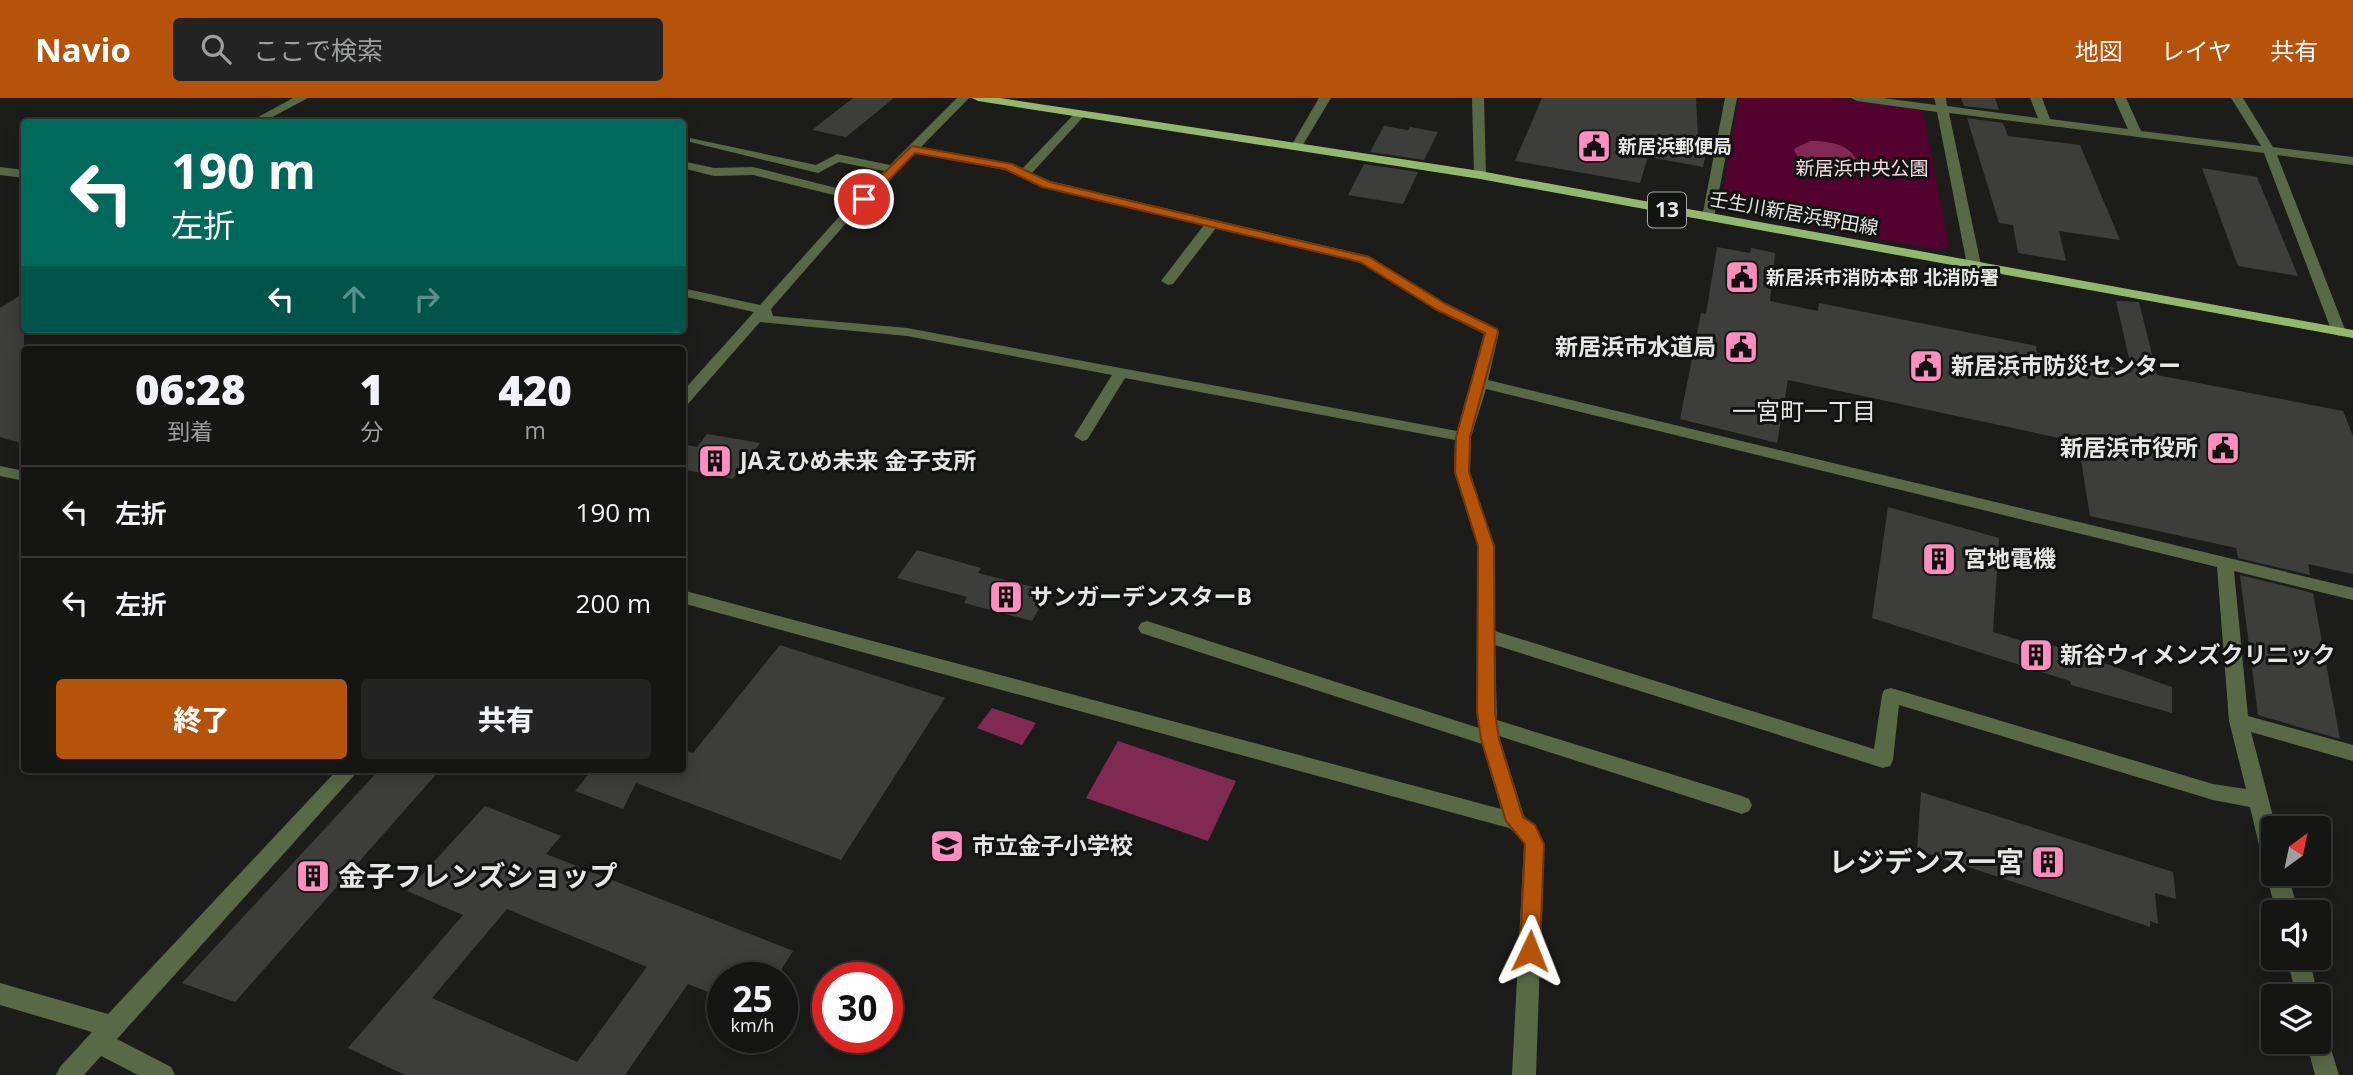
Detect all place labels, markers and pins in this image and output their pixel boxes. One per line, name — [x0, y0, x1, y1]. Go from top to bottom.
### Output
public building icon: 新居浜郵便局 — [1575, 127, 1613, 165]
place label: 新居浜郵便局 — [1618, 133, 1732, 159]
pin — [834, 169, 894, 229]
public building icon: 新居浜市消防本部 北消防署 — [1723, 258, 1761, 296]
place label: 新居浜市消防本部 北消防署 — [1766, 264, 1999, 290]
public building icon: 新居浜市水道局 — [1722, 328, 1760, 366]
place label: 新居浜市水道局 — [1555, 330, 1716, 362]
public building icon: 新居浜市防災センター — [1907, 347, 1945, 385]
place label: 新居浜市防災センター — [1951, 349, 2181, 381]
public building icon: 新居浜市役所 — [2204, 429, 2242, 467]
place label: 新居浜市役所 — [2060, 431, 2198, 463]
building icon: JAえひめ未来 金子支所 — [696, 442, 734, 480]
place label: JAえひめ未来 金子支所 — [738, 444, 976, 476]
building icon: 宮地電機 — [1920, 540, 1958, 578]
place label: 宮地電機 — [1964, 542, 2056, 574]
building icon: サンガーデンスターB — [987, 578, 1025, 616]
place label: サンガーデンスターB — [1030, 580, 1252, 612]
building icon: 新谷ウィメンズクリニック — [2017, 636, 2055, 674]
place label: 新谷ウィメンズクリニック — [2060, 638, 2336, 670]
school or university icon: 市立金子小学校 — [928, 827, 966, 865]
place label: 市立金子小学校 — [972, 829, 1133, 861]
place label: レジデンス一宮 — [1829, 842, 2024, 880]
building icon: レジデンス一宮 — [2029, 843, 2067, 881]
place label: 金子フレンズショップ — [338, 856, 617, 894]
building icon: 金子フレンズショップ — [294, 857, 332, 895]

